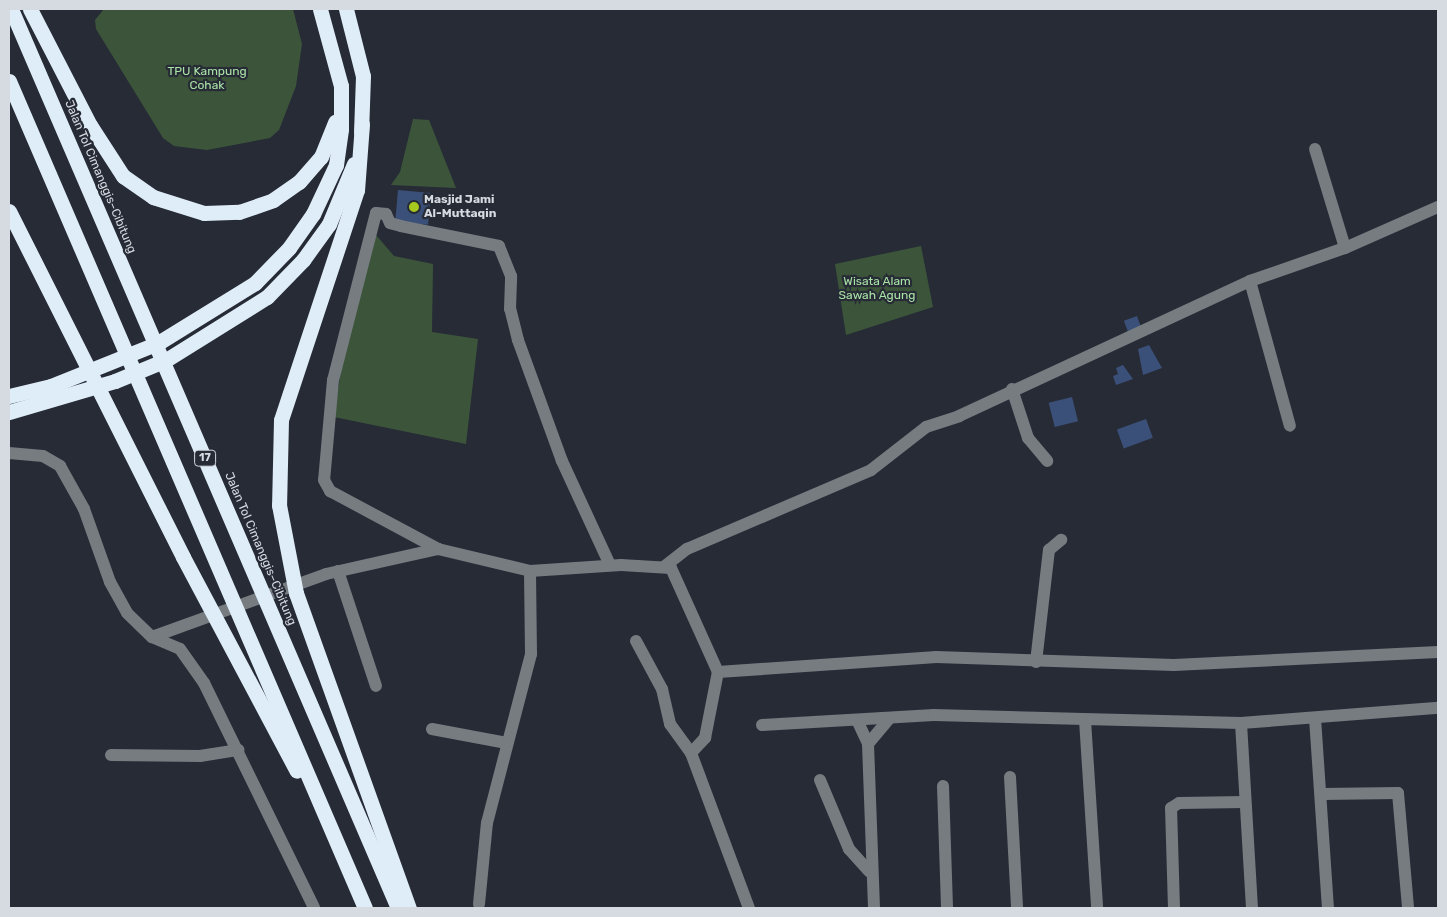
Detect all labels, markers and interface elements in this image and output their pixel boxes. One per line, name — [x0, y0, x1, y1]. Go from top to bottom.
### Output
park label: TPU Kampung Cohak — [167, 65, 247, 93]
street label: Jalan Tol Cimanggis–Cibitung — [61, 98, 139, 256]
place label: Masjid Jami Al-Muttaqin — [424, 193, 496, 221]
marker: Masjid Jami Al-Muttaqin — [408, 201, 420, 213]
park label: Wisata Alam Sawah Agung — [838, 275, 916, 303]
road number: 17 — [194, 449, 216, 466]
street label: Jalan Tol Cimanggis–Cibitung — [221, 470, 299, 628]

